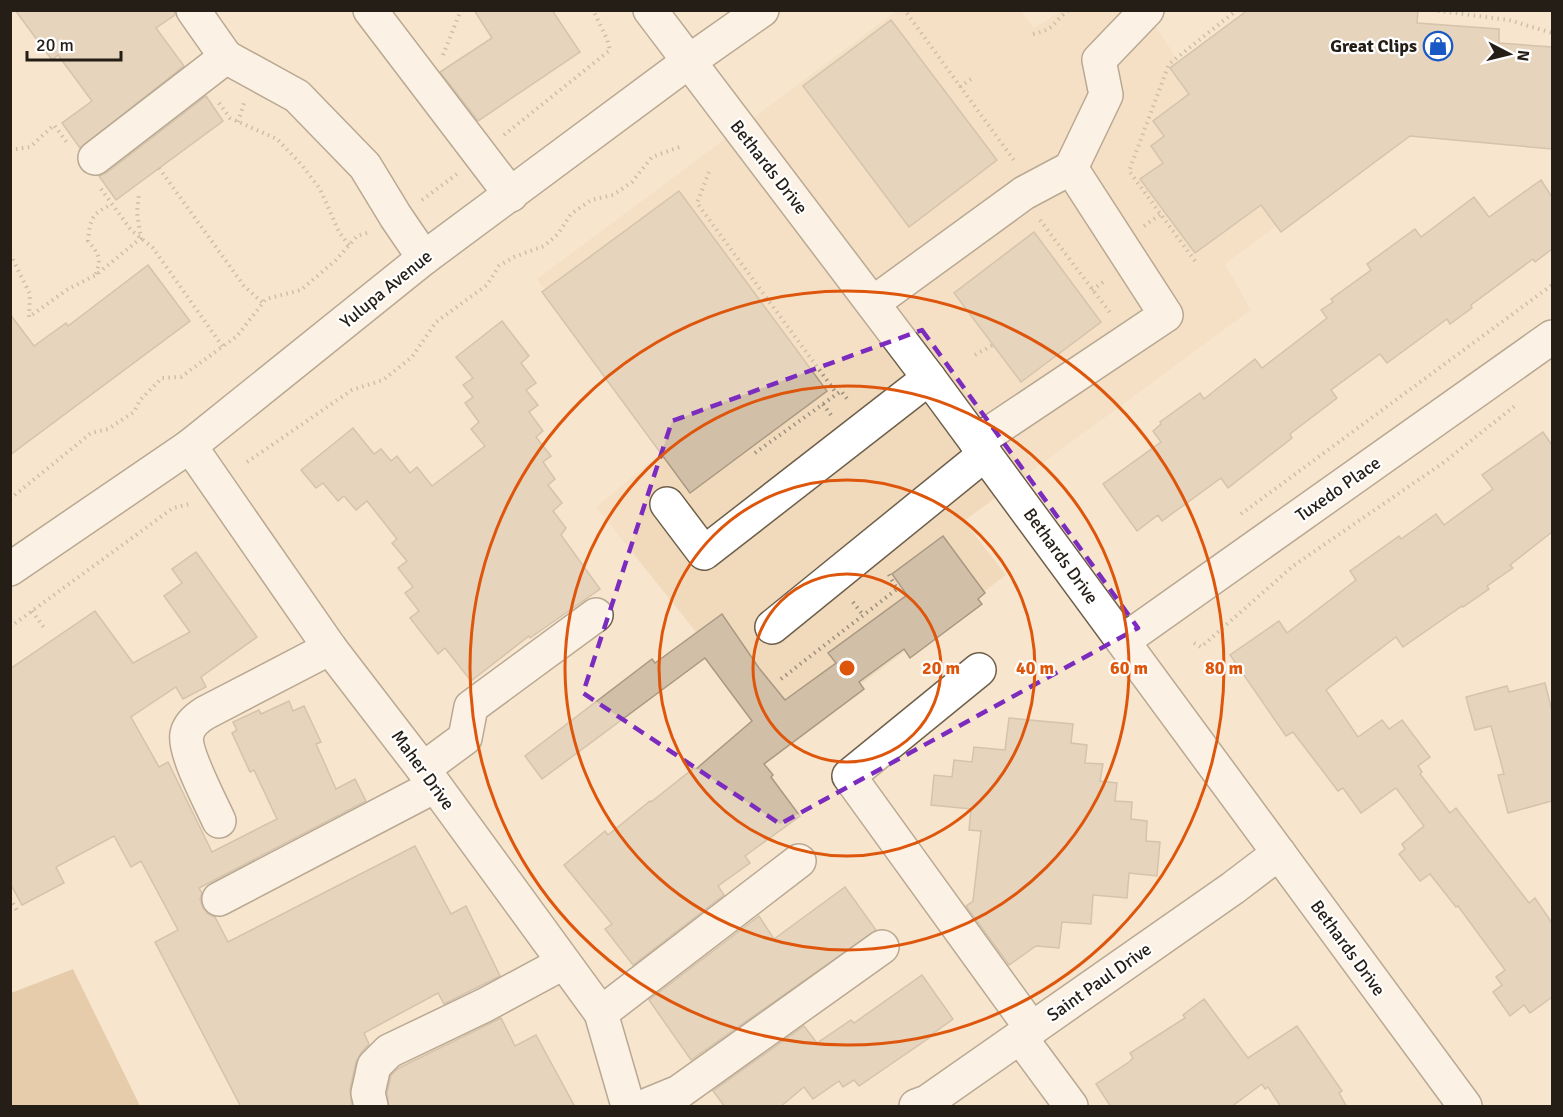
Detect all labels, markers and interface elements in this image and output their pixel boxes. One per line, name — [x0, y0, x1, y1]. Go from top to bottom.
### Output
scale bar — [27, 24, 122, 62]
north arrow — [1479, 24, 1539, 84]
shop icon: Great Clips — [1422, 30, 1454, 62]
text: 20 m — [36, 34, 74, 56]
place label: Great Clips — [1330, 35, 1417, 57]
text: N — [1512, 49, 1533, 62]
street label: Bethards Drive — [725, 116, 813, 218]
street label: Yulupa Avenue — [336, 245, 436, 333]
street label: Tuxedo Place — [1291, 452, 1385, 526]
street label: Bethards Drive — [1019, 504, 1103, 608]
text: 20 m — [922, 657, 960, 679]
text: 40 m — [1016, 657, 1054, 679]
text: 60 m — [1110, 657, 1148, 679]
text: 80 m — [1205, 657, 1243, 679]
centre of rings — [837, 658, 857, 678]
street label: Maher Drive — [387, 726, 459, 814]
street label: Bethards Drive — [1306, 896, 1390, 1000]
street label: Saint Paul Drive — [1043, 938, 1155, 1026]

